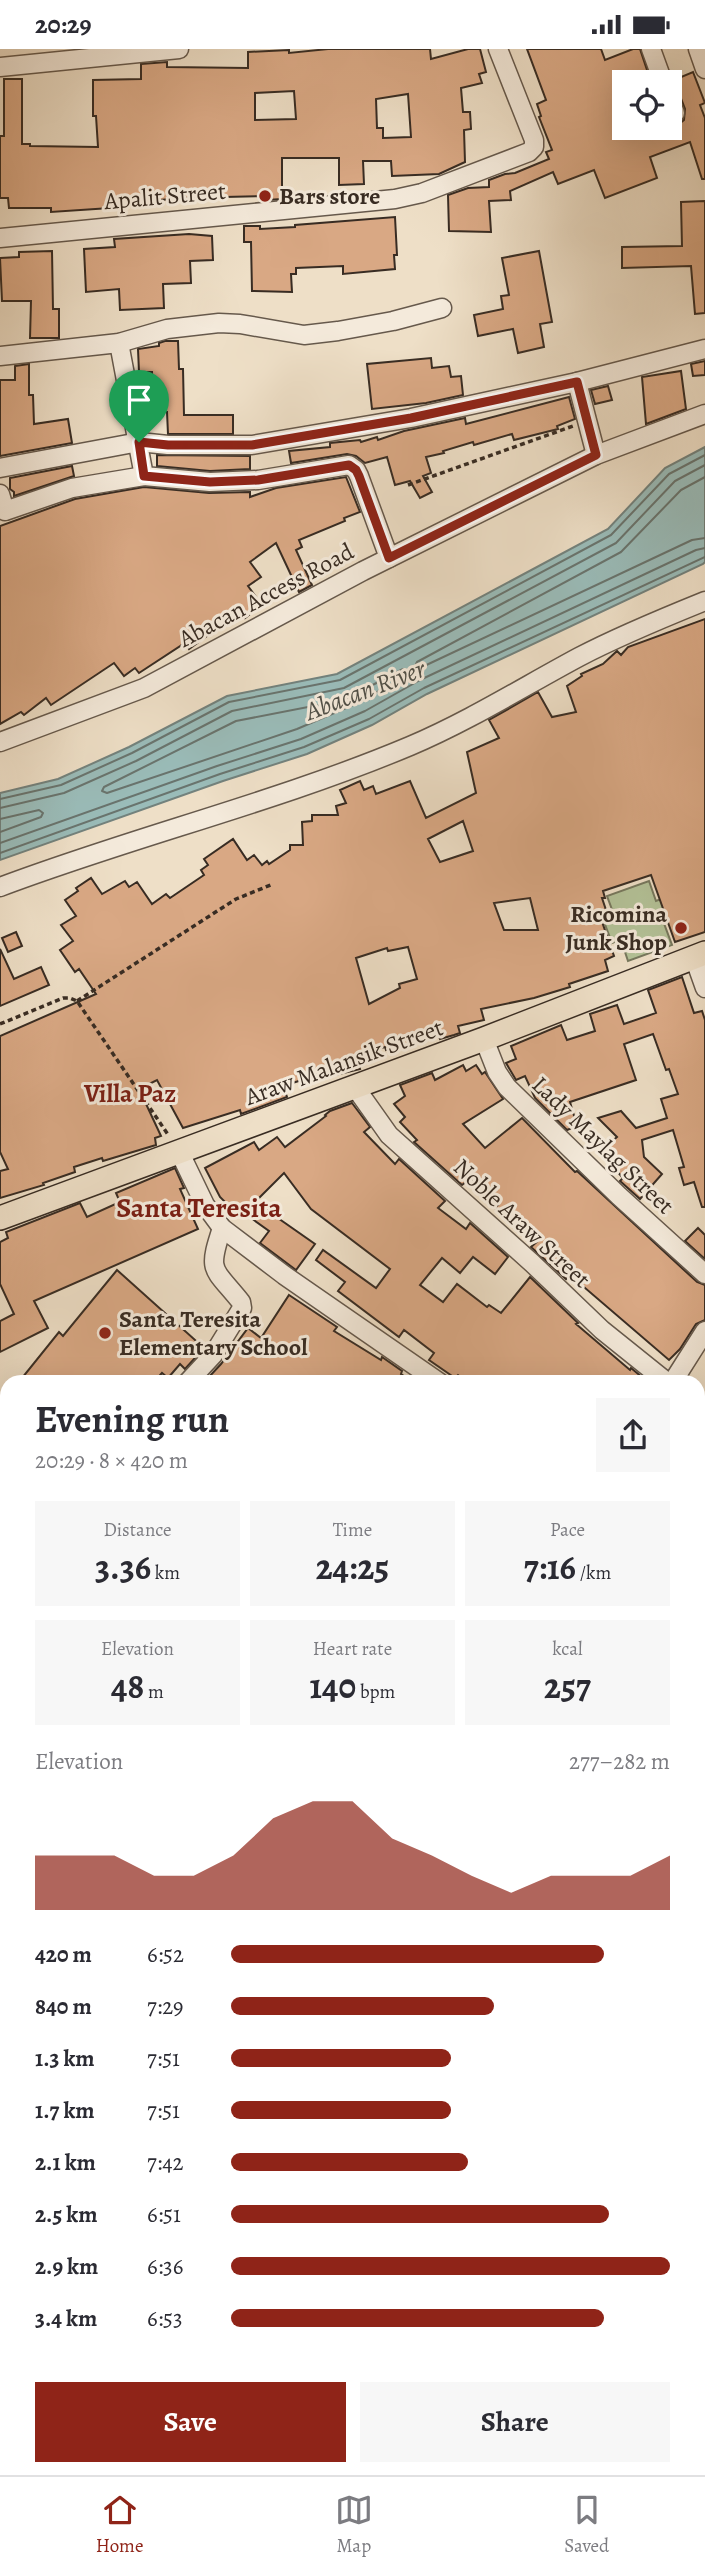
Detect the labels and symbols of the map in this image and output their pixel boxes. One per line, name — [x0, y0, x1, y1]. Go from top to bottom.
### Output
street label: Apalit Street — [102, 175, 227, 217]
place label: Bars store — [279, 180, 380, 212]
marker: Bars store — [257, 188, 273, 204]
pin — [109, 370, 169, 442]
street label: Abacan Access Road — [172, 535, 359, 655]
water label: Abacan River — [298, 651, 431, 730]
place label: Ricomina Junk Shop — [565, 898, 667, 958]
marker: Ricomina Junk Shop — [673, 920, 689, 936]
street label: Araw Malansik Street — [240, 1011, 447, 1113]
street label: Lady Maylag Street — [525, 1069, 681, 1221]
district label: Villa Paz — [83, 1076, 176, 1111]
street label: Noble Araw Street — [447, 1151, 597, 1295]
district label: Santa Teresita — [116, 1189, 282, 1227]
place label: Santa Teresita Elementary School — [119, 1303, 308, 1363]
marker: Santa Teresita Elementary School — [97, 1325, 113, 1341]

